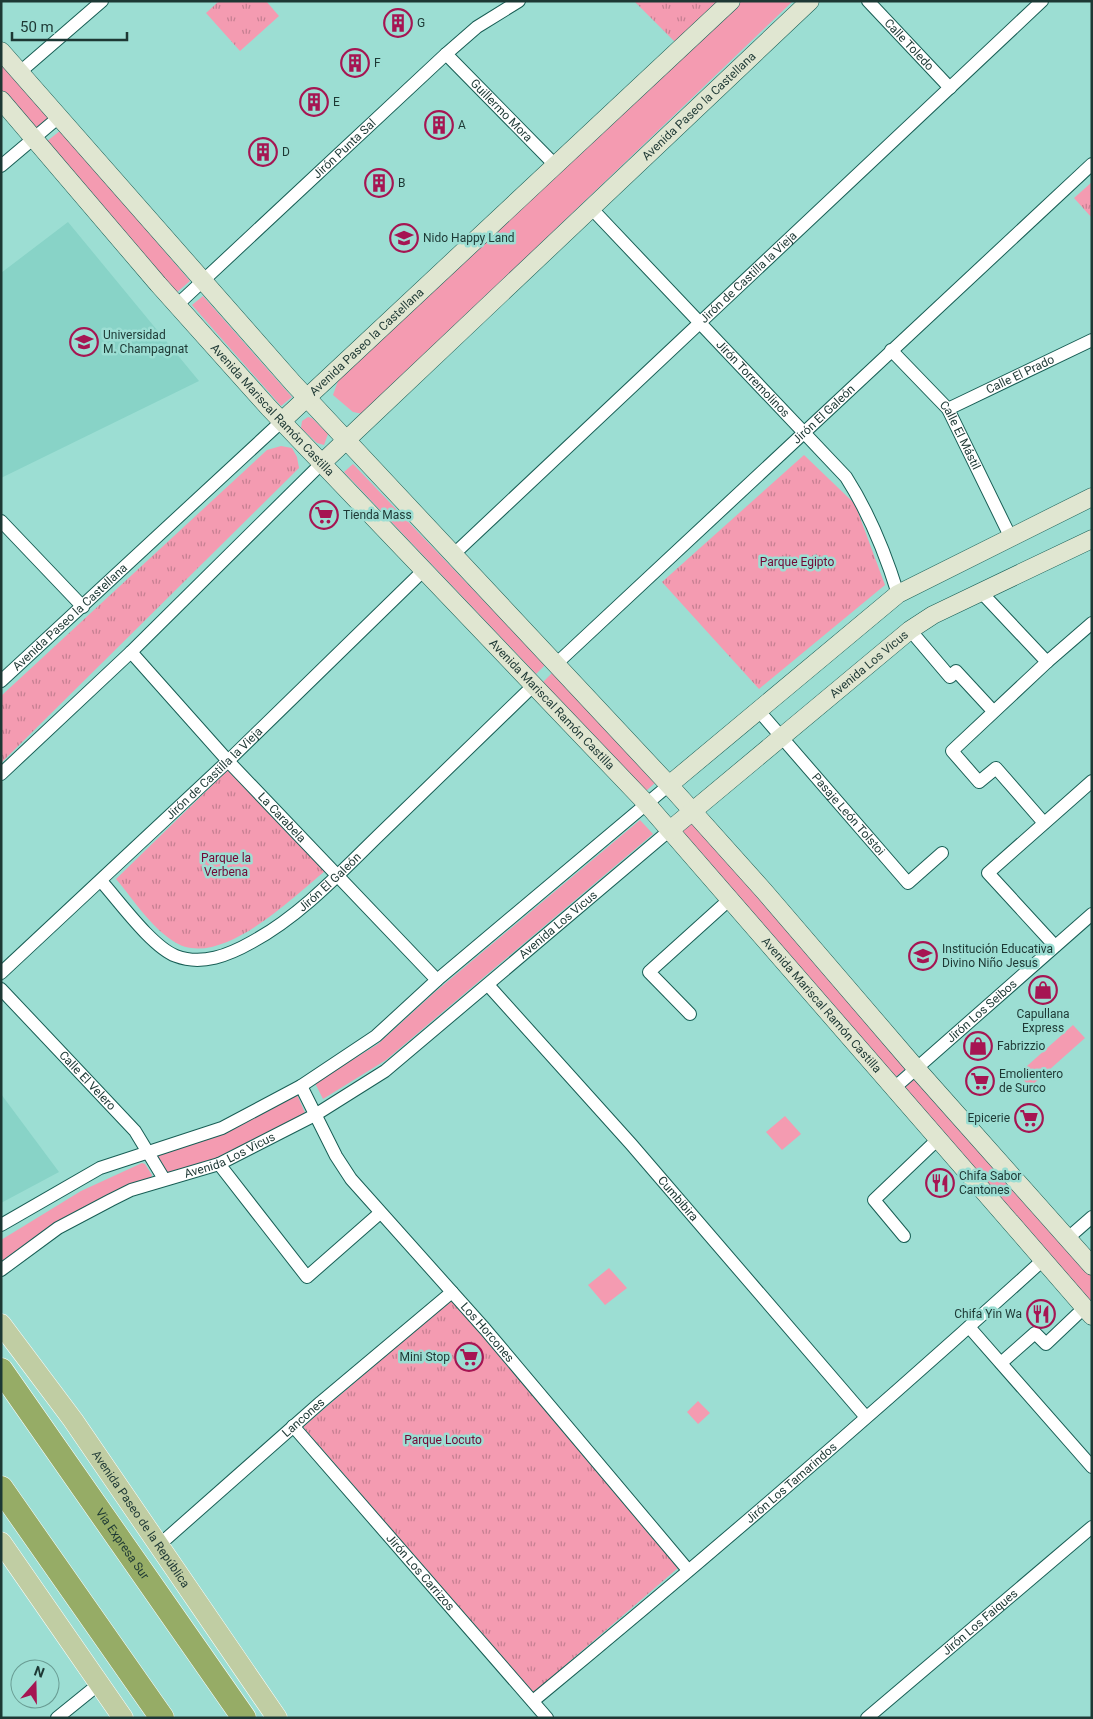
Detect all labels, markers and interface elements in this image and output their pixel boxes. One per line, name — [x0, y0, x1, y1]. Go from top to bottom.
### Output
building icon: G — [383, 8, 413, 38]
scale bar — [12, 10, 128, 42]
place label: G — [417, 16, 425, 30]
street label: Calle Toledo — [882, 16, 937, 73]
text: 50 m — [20, 18, 54, 36]
building icon: F — [340, 48, 370, 78]
street label: Avenida Paseo la Castellana — [639, 49, 758, 163]
place label: F — [374, 56, 381, 70]
street label: Guillermo Mora — [468, 76, 535, 145]
building icon: E — [299, 87, 329, 117]
place label: E — [333, 95, 340, 109]
building icon: A — [424, 110, 454, 140]
street label: Jirón Punta Sal — [310, 116, 379, 181]
place label: A — [458, 118, 466, 132]
building icon: D — [248, 137, 278, 167]
place label: D — [282, 145, 290, 159]
building icon: B — [364, 168, 394, 198]
place label: B — [398, 176, 405, 190]
school or university icon: Nido Happy Land — [389, 223, 419, 253]
street label: Jirón de Castilla la Vieja — [697, 228, 800, 326]
place label: Nido Happy Land — [423, 231, 515, 245]
street label: Avenida Paseo la Castellana — [307, 285, 427, 398]
school or university icon: Universidad M. Champagnat — [69, 327, 99, 357]
place label: Universidad M. Champagnat — [103, 328, 188, 356]
street label: Jirón Torremolinos — [713, 338, 793, 420]
street label: Avenida Mariscal Ramón Castilla — [208, 341, 337, 479]
street label: Calle El Prado — [984, 352, 1057, 397]
street label: Jirón El Galeón — [790, 382, 858, 447]
street label: Calle El Mástil — [937, 398, 984, 472]
supermarket icon: Tienda Mass — [309, 500, 339, 530]
place label: Tienda Mass — [343, 508, 412, 522]
park label: Parque Egipto — [760, 555, 834, 569]
street label: Avenida Paseo la Castellana — [10, 561, 130, 674]
street label: Avenida Los Vicus — [827, 628, 911, 701]
street label: Avenida Mariscal Ramón Castilla — [486, 636, 617, 773]
street label: Jirón de Castilla la Vieja — [163, 724, 265, 822]
street label: Pasaje León Tolstoi — [809, 770, 888, 858]
street label: La Carabela — [255, 790, 309, 845]
street label: Jirón El Galeón — [295, 850, 364, 915]
park label: Parque la Verbena — [201, 851, 251, 879]
street label: Avenida Los Vicus — [516, 888, 600, 962]
street label: Avenida Mariscal Ramón Castilla — [759, 934, 884, 1076]
school or university icon: Institución Educativa Divino Niño Jesus — [908, 941, 938, 971]
place label: Institución Educativa Divino Niño Jesus — [942, 942, 1053, 970]
shop icon: Capullana Express — [1028, 975, 1058, 1005]
street label: Jirón Los Seibos — [944, 977, 1020, 1046]
place label: Capullana Express — [1016, 1007, 1070, 1035]
shop icon: Fabrizzio — [963, 1031, 993, 1061]
place label: Fabrizzio — [997, 1039, 1046, 1053]
street label: Calle El Velero — [56, 1048, 119, 1113]
supermarket icon: Emolientero de Surco — [965, 1066, 995, 1096]
place label: Emolientero de Surco — [999, 1067, 1063, 1095]
supermarket icon: Epicerie — [1014, 1103, 1044, 1133]
place label: Epicerie — [968, 1111, 1010, 1125]
street label: Avenida Los Vicus — [183, 1130, 277, 1181]
restaurant icon: Chifa Sabor Cantones — [925, 1168, 955, 1198]
place label: Chifa Sabor Cantones — [959, 1169, 1021, 1197]
street label: Cumbibira — [655, 1173, 701, 1224]
restaurant icon: Chifa Yin Wa — [1026, 1299, 1056, 1329]
street label: Los Horcones — [458, 1300, 517, 1365]
place label: Chifa Yin Wa — [954, 1307, 1022, 1321]
supermarket icon: Mini Stop — [454, 1342, 484, 1372]
place label: Mini Stop — [400, 1350, 450, 1364]
street label: Lancones — [279, 1395, 328, 1440]
park label: Parque Locuto — [404, 1433, 482, 1447]
street label: Jirón Los Tamarindos — [743, 1440, 840, 1526]
street label: Avenida Paseo de la República — [89, 1448, 193, 1590]
street label: Via Expresa Sur — [93, 1506, 152, 1582]
street label: Jirón Los Carrizos — [383, 1531, 457, 1613]
street label: Jirón Los Faiques — [939, 1586, 1020, 1658]
north arrow — [10, 1659, 60, 1709]
text: N — [32, 1663, 47, 1681]

